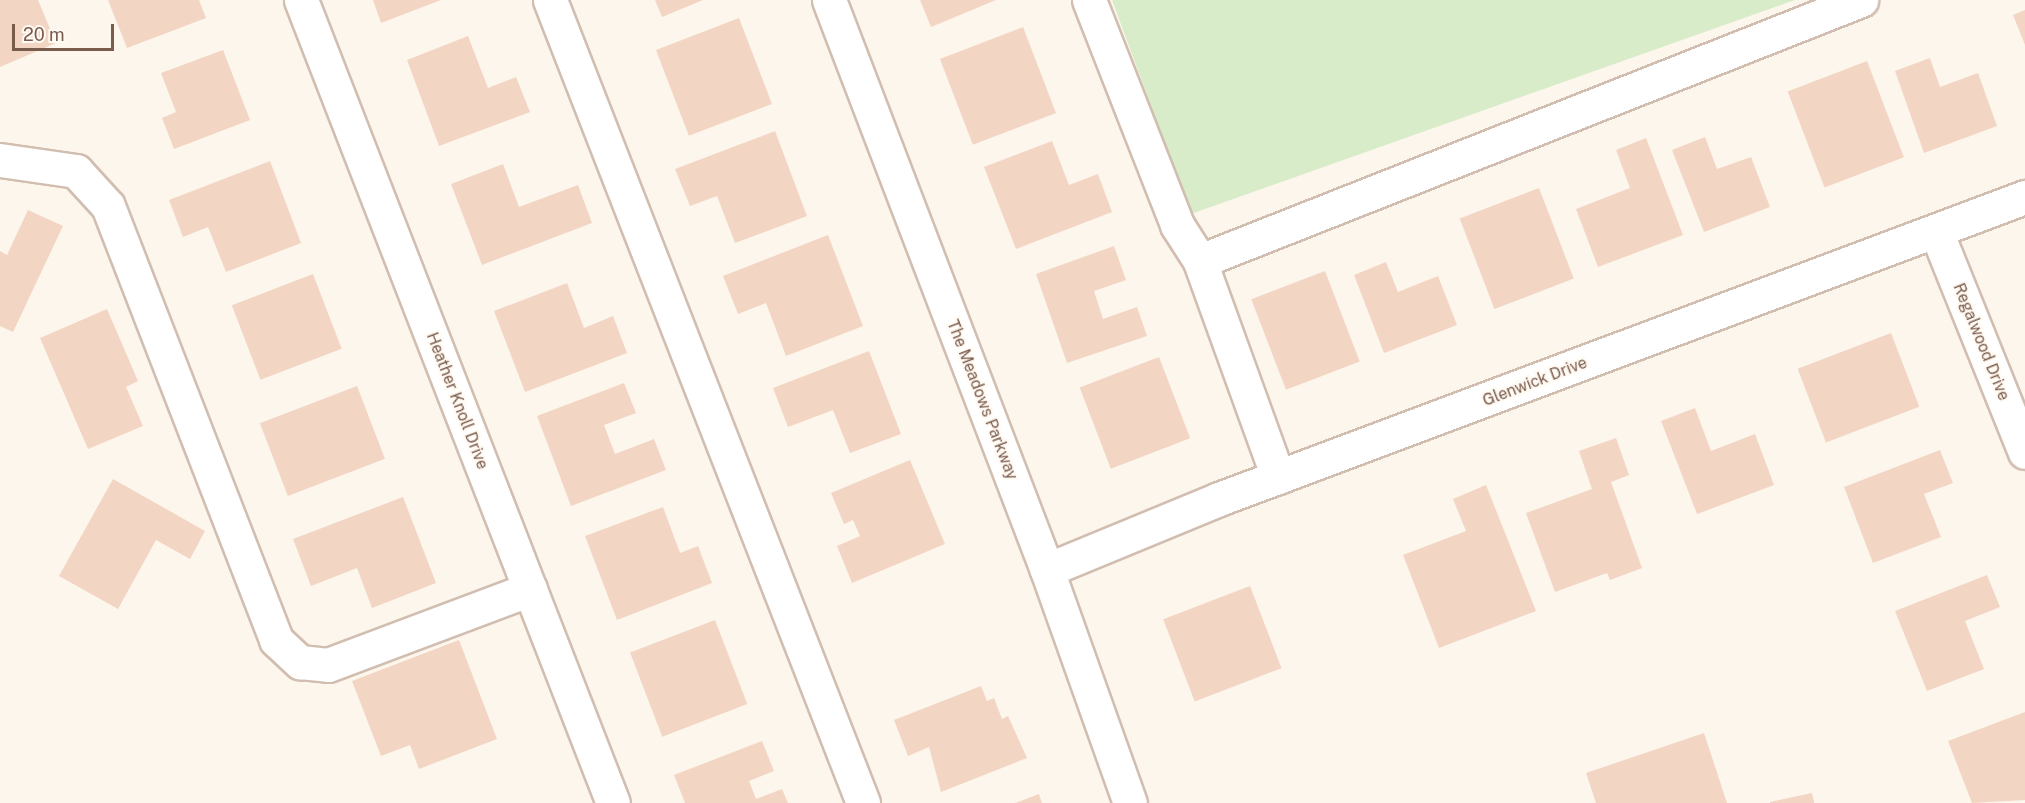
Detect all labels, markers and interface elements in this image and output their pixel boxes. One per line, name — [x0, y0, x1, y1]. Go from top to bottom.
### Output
scale bar — [15, 12, 117, 50]
text: 20 m — [23, 24, 65, 45]
street label: Regalwood Drive — [1949, 281, 2013, 403]
street label: The Meadows Parkway — [943, 317, 1021, 483]
street label: Heather Knoll Drive — [422, 330, 492, 472]
street label: Glenwick Drive — [1480, 353, 1590, 411]

